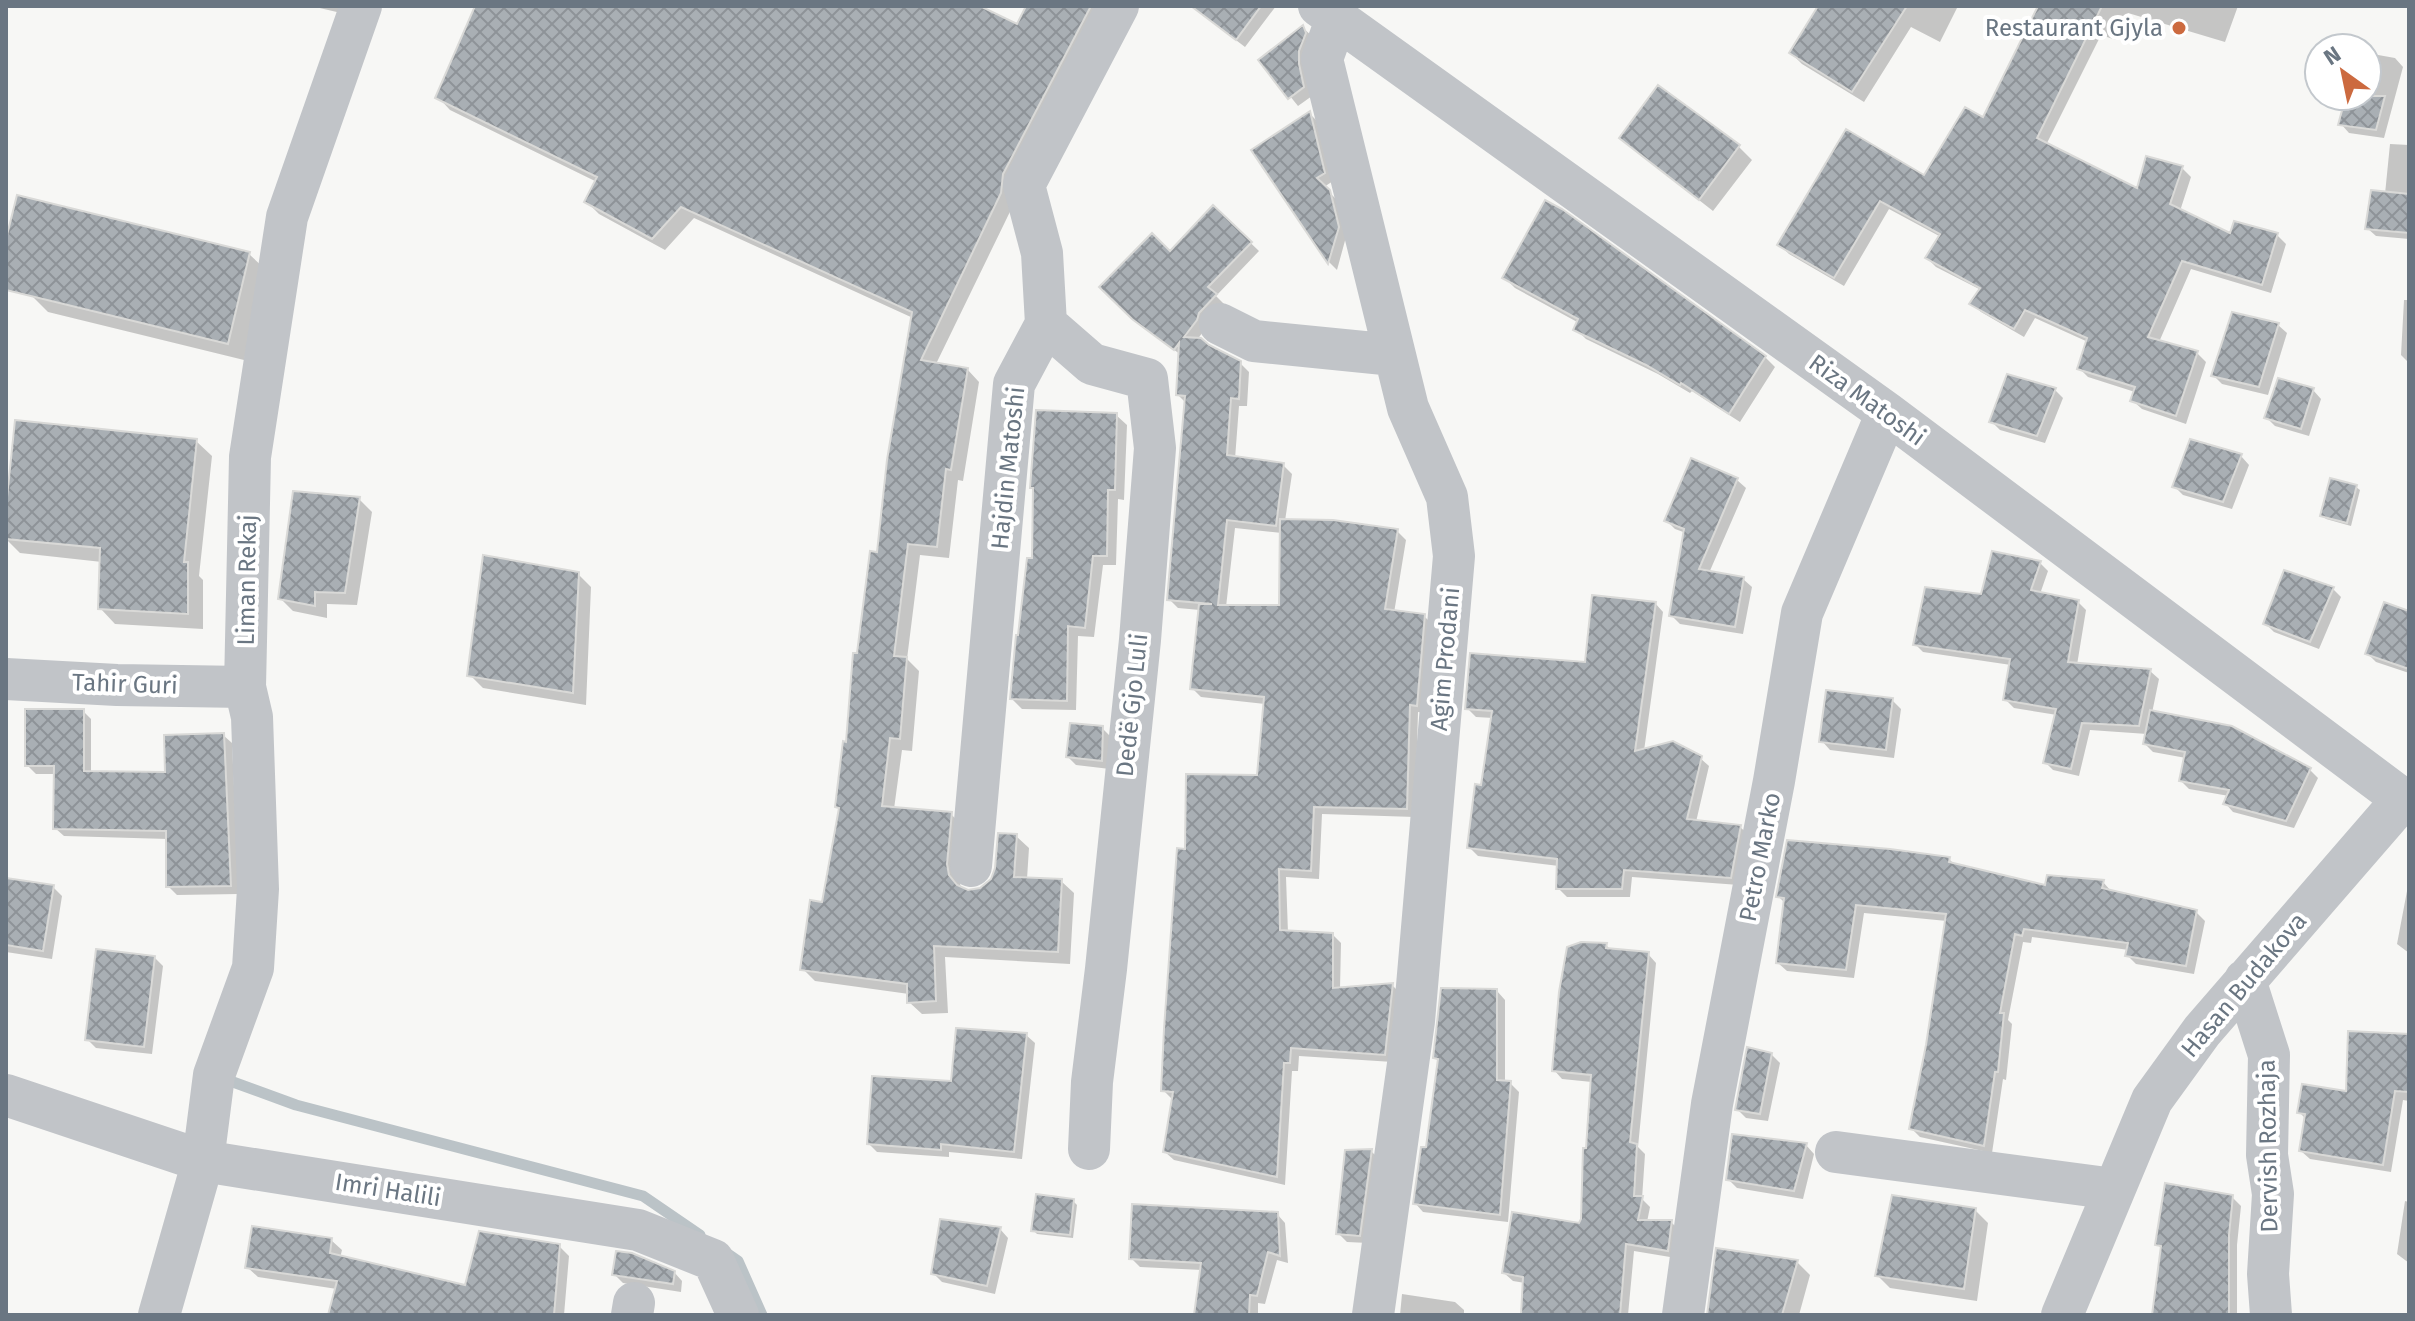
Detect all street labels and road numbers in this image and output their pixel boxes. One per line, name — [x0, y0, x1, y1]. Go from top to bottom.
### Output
street label: Riza Matoshi — [1803, 348, 1931, 452]
street label: Hajdin Matoshi — [986, 385, 1030, 551]
street label: Liman Rekaj — [232, 514, 262, 646]
street label: Agim Prodani — [1425, 586, 1465, 732]
street label: Dedë Gjo Luli — [1111, 632, 1153, 778]
street label: Tahir Guri — [72, 668, 178, 700]
street label: Petro Marko — [1734, 790, 1786, 924]
street label: Hasan Budakova — [2175, 907, 2313, 1063]
street label: Dervish Rozhaja — [2252, 1059, 2284, 1233]
street label: Imri Halili — [333, 1168, 443, 1212]

